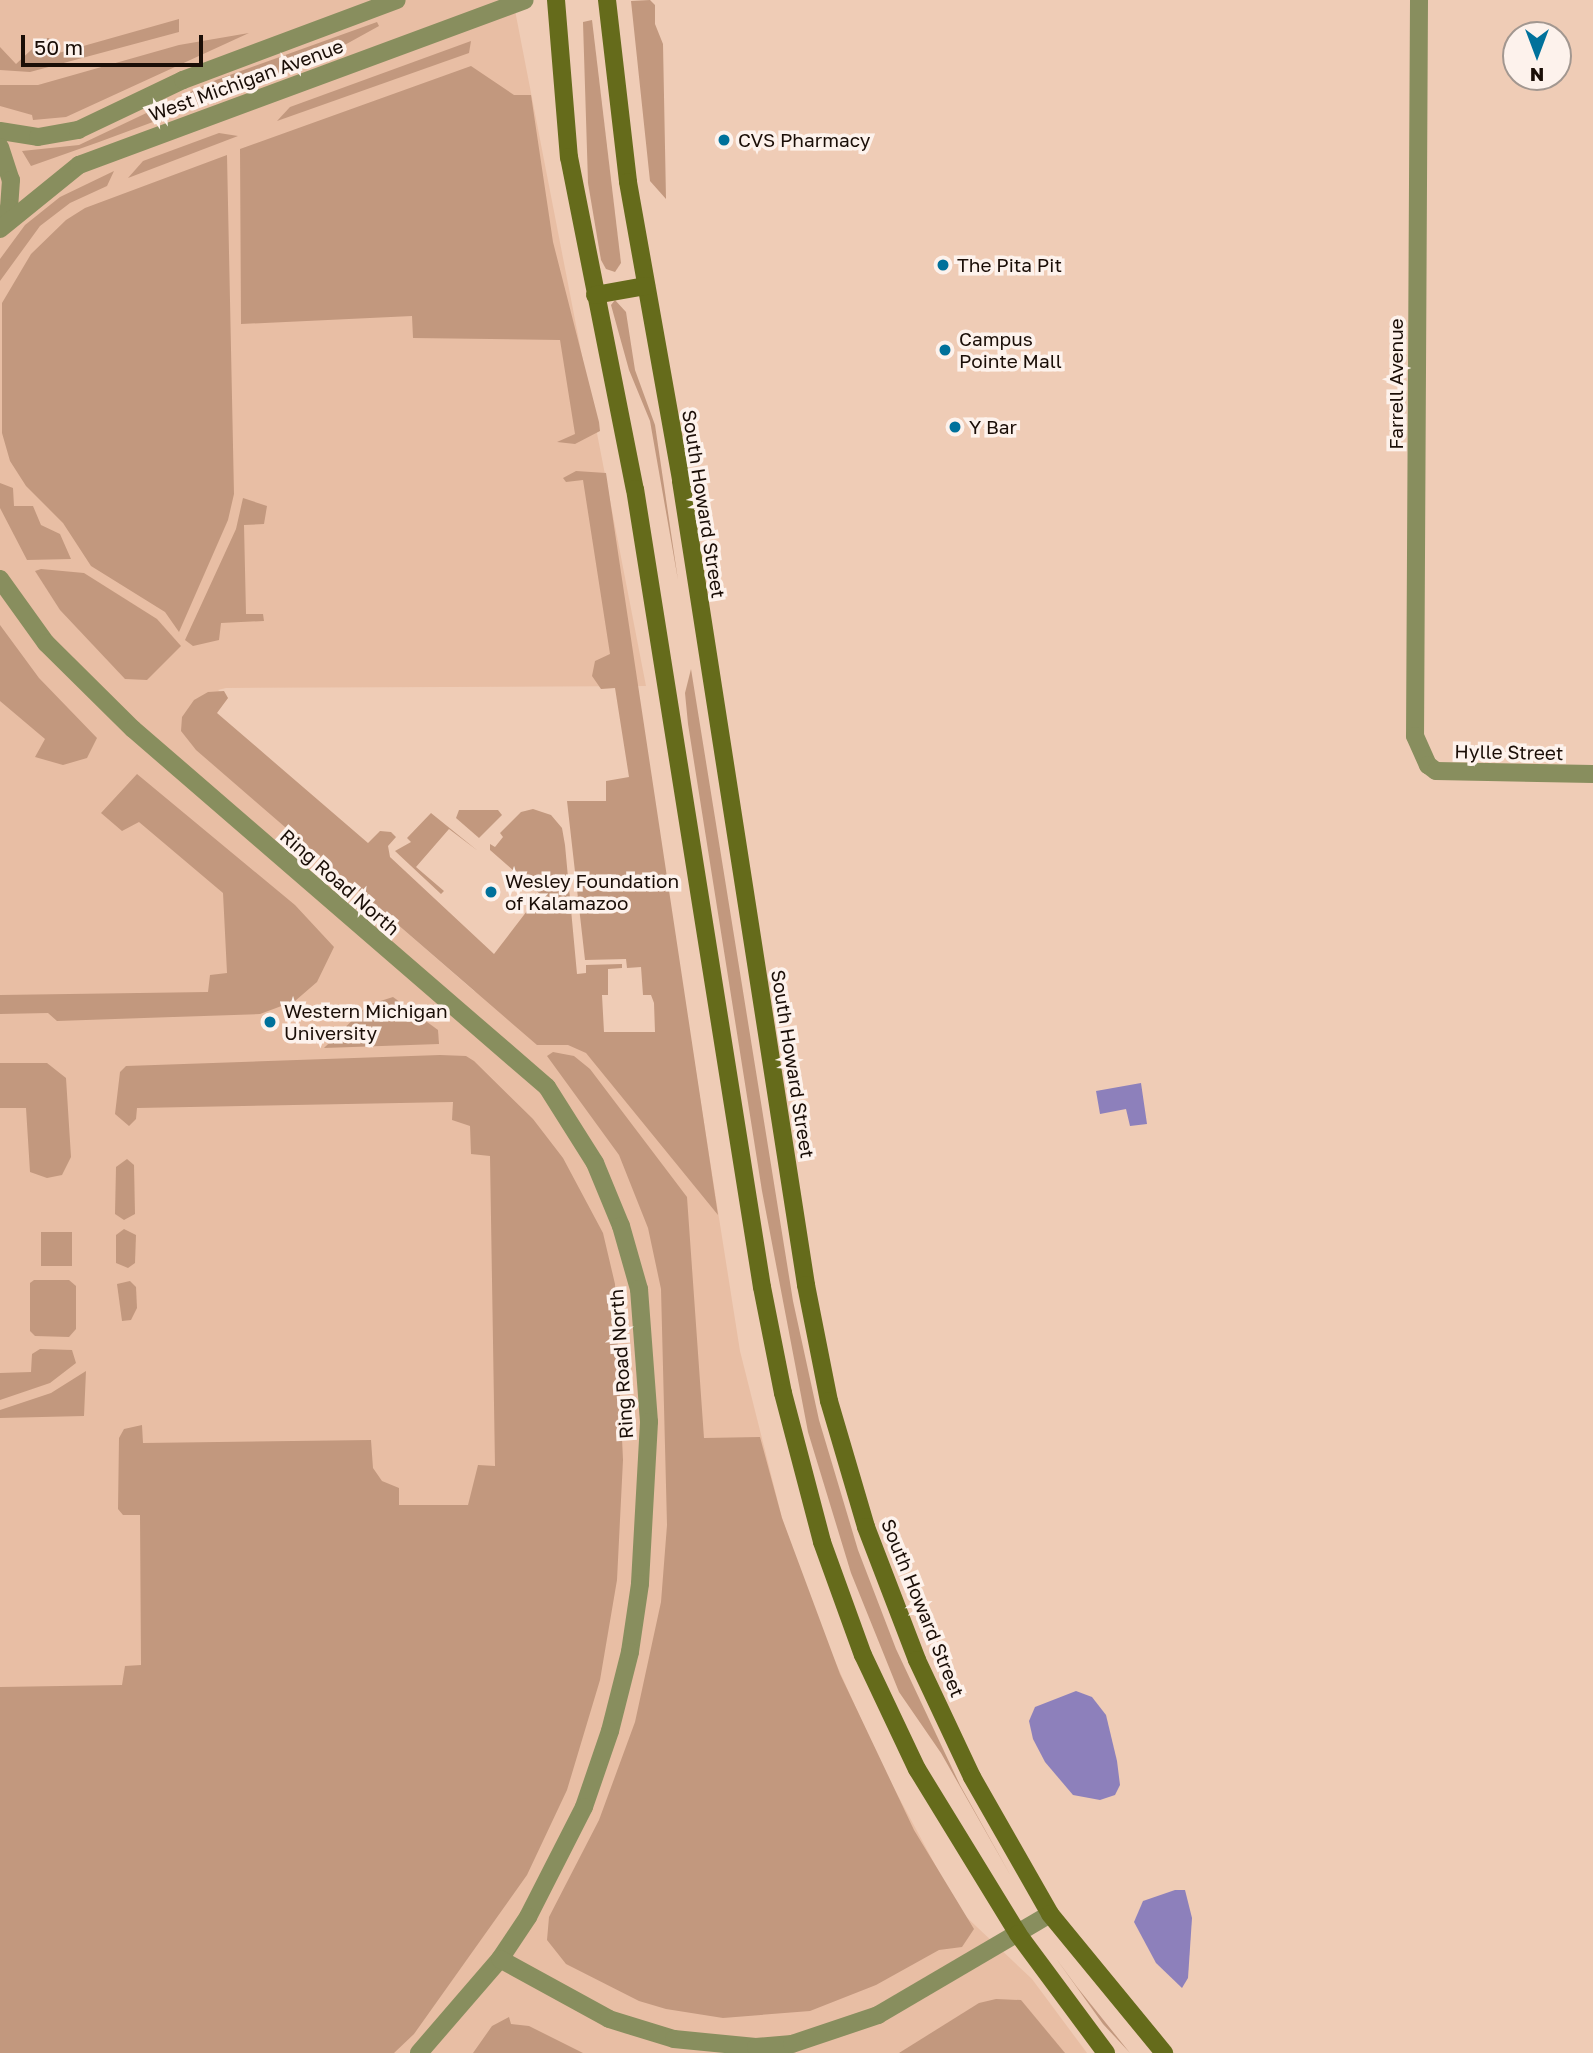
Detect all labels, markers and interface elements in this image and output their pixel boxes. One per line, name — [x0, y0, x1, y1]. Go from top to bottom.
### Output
scale bar — [24, 21, 206, 65]
north arrow — [1502, 21, 1572, 91]
text: 50 m — [34, 34, 83, 60]
street label: West Michigan Avenue — [146, 34, 346, 126]
text: N — [1530, 64, 1544, 87]
place label: CVS Pharmacy — [738, 129, 870, 151]
marker: CVS Pharmacy — [716, 132, 732, 148]
place label: The Pita Pit — [957, 254, 1062, 276]
marker: The Pita Pit — [935, 257, 951, 273]
street label: Farrell Avenue — [1385, 318, 1407, 450]
place label: Campus Pointe Mall — [959, 328, 1062, 372]
marker: Campus Pointe Mall — [937, 342, 953, 358]
street label: South Howard Street — [678, 408, 730, 600]
place label: Y Bar — [969, 416, 1017, 438]
marker: Y Bar — [947, 419, 963, 435]
street label: Hylle Street — [1454, 740, 1564, 764]
street label: Ring Road North — [276, 824, 404, 940]
place label: Wesley Foundation of Kalamazoo — [505, 870, 679, 914]
marker: Wesley Foundation of Kalamazoo — [483, 884, 499, 900]
street label: South Howard Street — [767, 968, 819, 1160]
place label: Western Michigan University — [284, 1000, 448, 1044]
marker: Western Michigan University — [262, 1014, 278, 1030]
street label: Ring Road North — [604, 1288, 638, 1440]
street label: South Howard Street — [877, 1515, 969, 1701]

